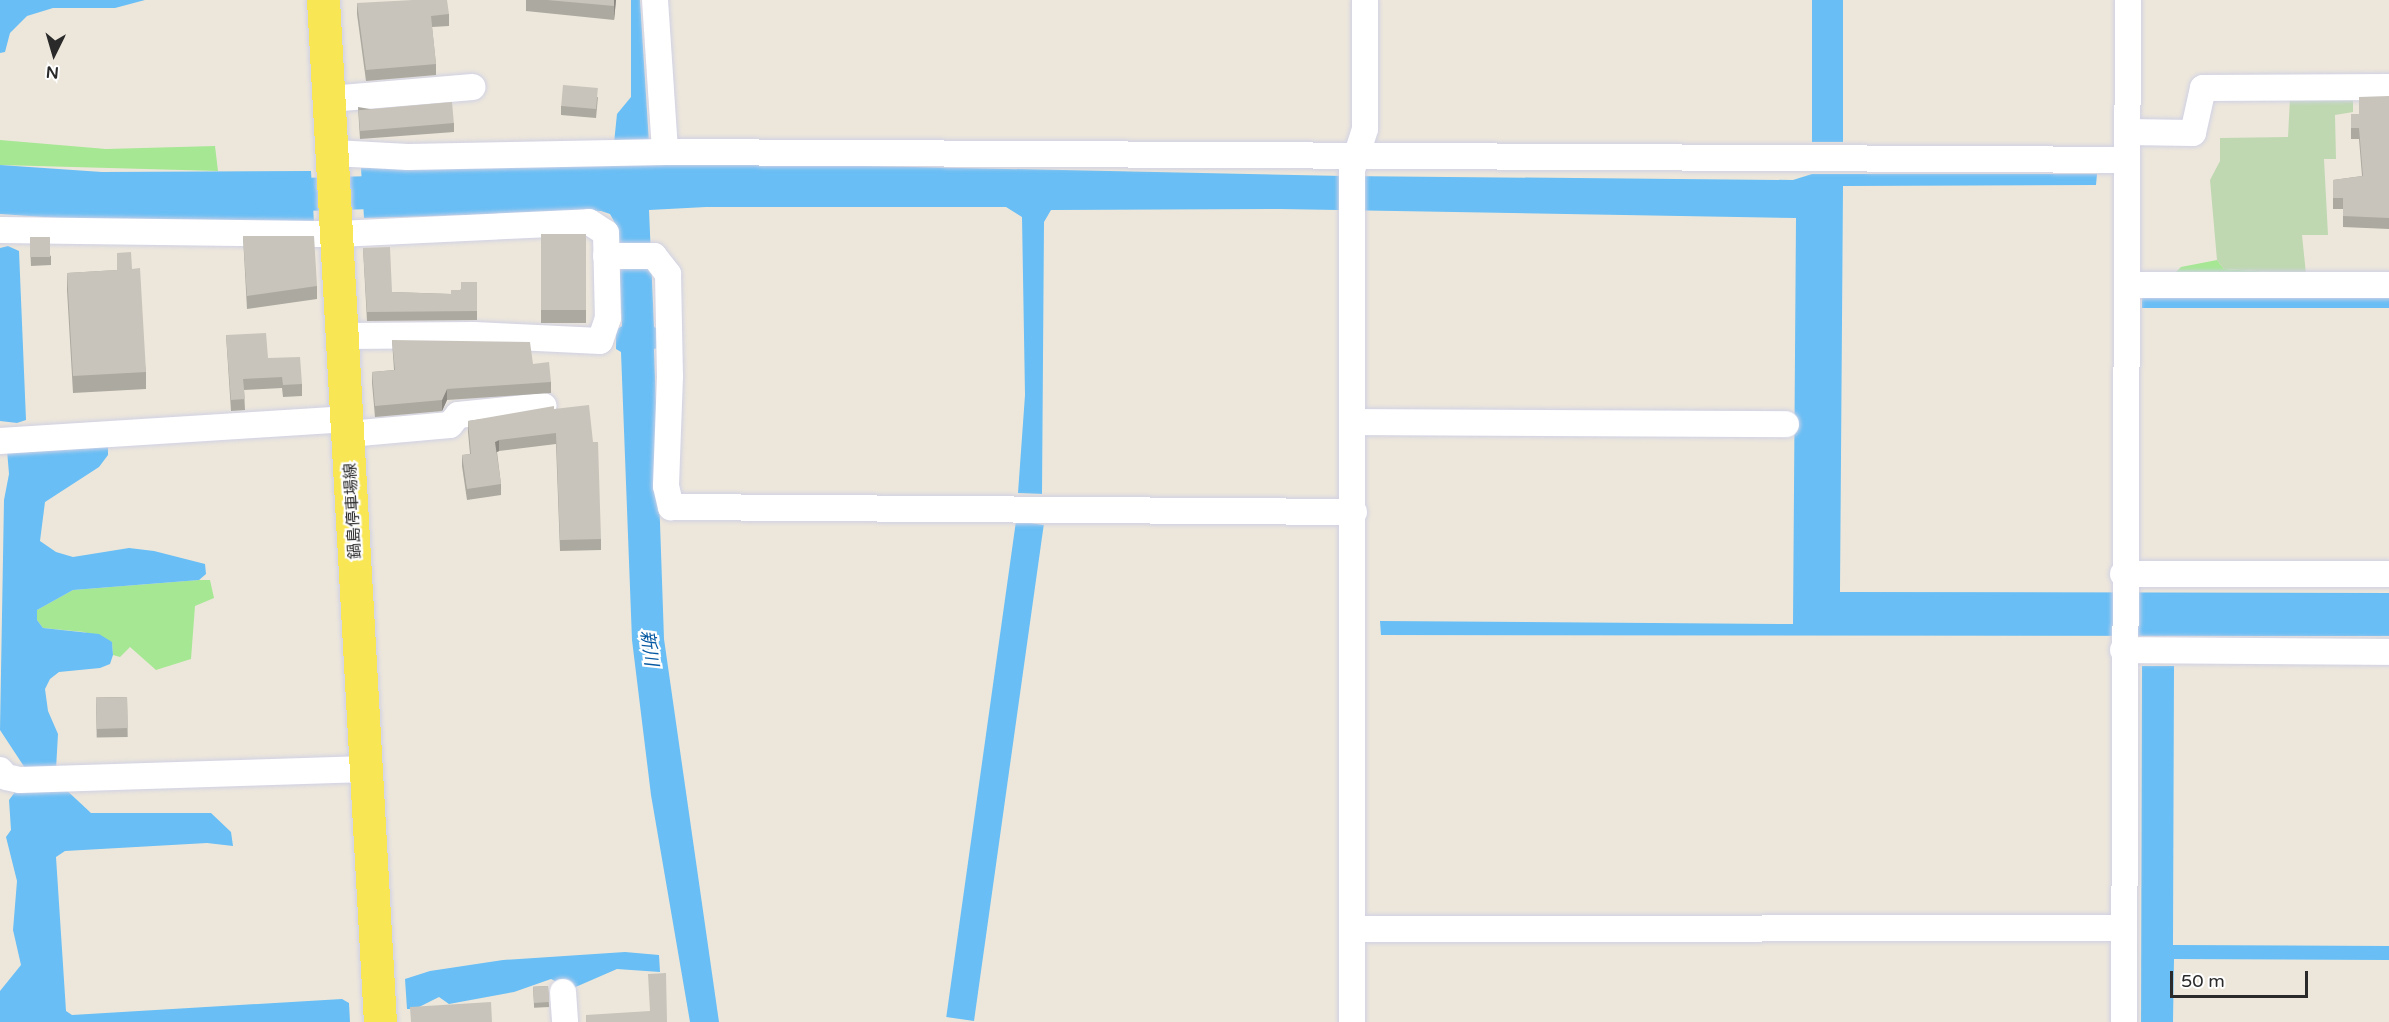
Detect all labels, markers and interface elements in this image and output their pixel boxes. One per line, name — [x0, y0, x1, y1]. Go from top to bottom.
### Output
north arrow — [24, 24, 84, 84]
text: N — [45, 61, 60, 82]
street label: 鍋島停車場線 — [341, 463, 365, 559]
water label: 新川 — [636, 629, 662, 667]
scale bar — [2173, 959, 2311, 997]
text: 50 m — [2181, 970, 2225, 992]

